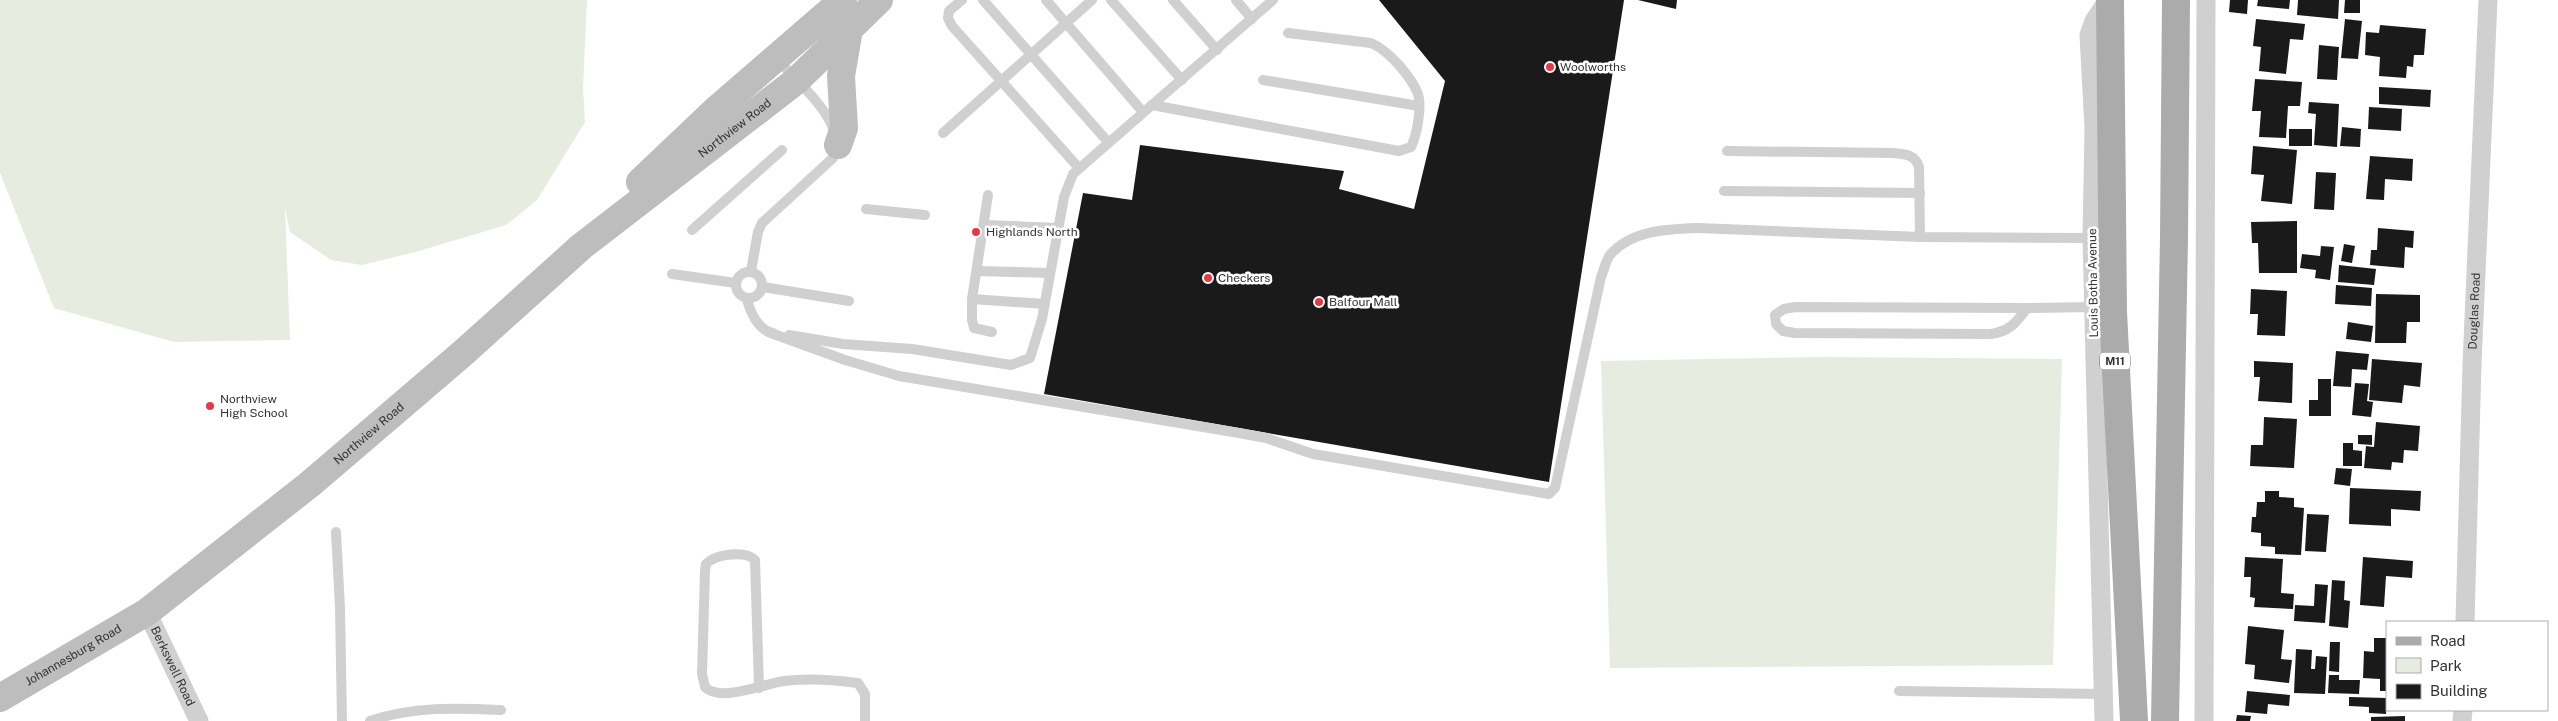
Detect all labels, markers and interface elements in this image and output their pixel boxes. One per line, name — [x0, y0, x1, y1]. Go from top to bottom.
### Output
place label: Woolworths — [1560, 60, 1626, 74]
marker: Woolworths — [1544, 61, 1556, 73]
street label: Northview Road — [696, 96, 774, 161]
place label: Highlands North — [986, 225, 1078, 239]
marker: Highlands North — [970, 226, 982, 238]
street label: Louis Botha Avenue — [2085, 228, 2101, 338]
place label: Checkers — [1218, 271, 1270, 285]
marker: Checkers — [1202, 272, 1214, 284]
street label: Douglas Road — [2466, 272, 2483, 350]
place label: Balfour Mall — [1329, 295, 1398, 309]
marker: Balfour Mall — [1313, 296, 1325, 308]
road number: M11 — [2100, 352, 2130, 370]
place label: Northview High School — [220, 392, 288, 420]
marker: Northview High School — [204, 400, 216, 412]
street label: Northview Road — [331, 400, 407, 468]
street label: Johannesburg Road — [23, 621, 124, 689]
legend — [2386, 621, 2548, 711]
street label: Berkswell Road — [148, 624, 198, 708]
text: Road — [2430, 632, 2466, 649]
text: Park — [2430, 657, 2462, 674]
text: Building — [2430, 682, 2488, 699]

